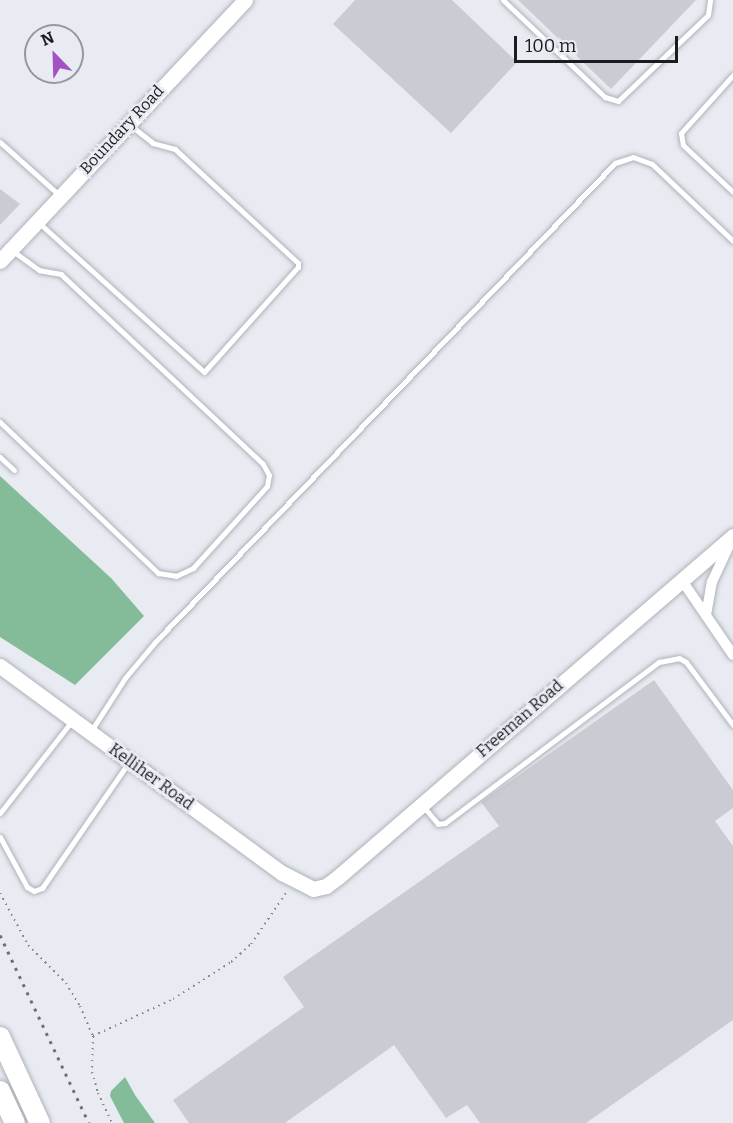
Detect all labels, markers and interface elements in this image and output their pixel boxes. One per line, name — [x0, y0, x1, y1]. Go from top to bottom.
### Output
north arrow — [24, 24, 84, 84]
scale bar — [517, 24, 680, 62]
text: N — [38, 28, 57, 50]
text: 100 m — [525, 35, 576, 57]
street label: Boundary Road — [76, 82, 168, 178]
street label: Freeman Road — [473, 676, 567, 762]
street label: Kelliher Road — [105, 740, 197, 814]

